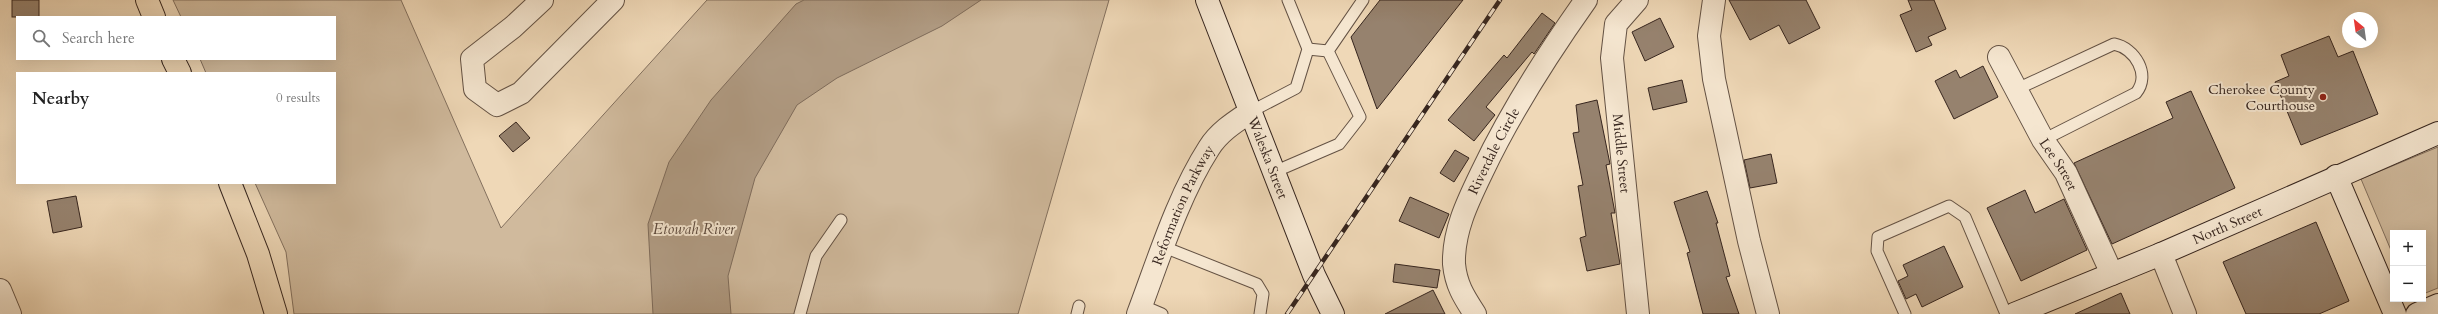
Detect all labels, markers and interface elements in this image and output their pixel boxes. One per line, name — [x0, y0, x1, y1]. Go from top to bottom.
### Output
north arrow — [2342, 12, 2378, 48]
search box — [16, 16, 336, 60]
icon: search — [30, 27, 52, 49]
text: Search here — [62, 28, 135, 48]
place label: Cherokee County Courthouse — [2208, 80, 2316, 115]
text: Nearby — [32, 87, 89, 110]
text: 0 results — [276, 89, 320, 107]
marker: Cherokee County Courthouse — [2318, 92, 2328, 102]
street label: Riverdale Circle — [1464, 104, 1524, 198]
street label: Waleska Street — [1243, 113, 1293, 202]
street label: Middle Street — [1608, 113, 1635, 194]
street label: Lee Street — [2035, 135, 2082, 194]
street label: Reformation Parkway — [1148, 141, 1219, 268]
street label: North Street — [2190, 202, 2266, 249]
water label: Etowah River — [653, 219, 736, 239]
map controls — [2390, 230, 2426, 302]
button: + — [2390, 230, 2426, 266]
button: − — [2390, 266, 2426, 302]

